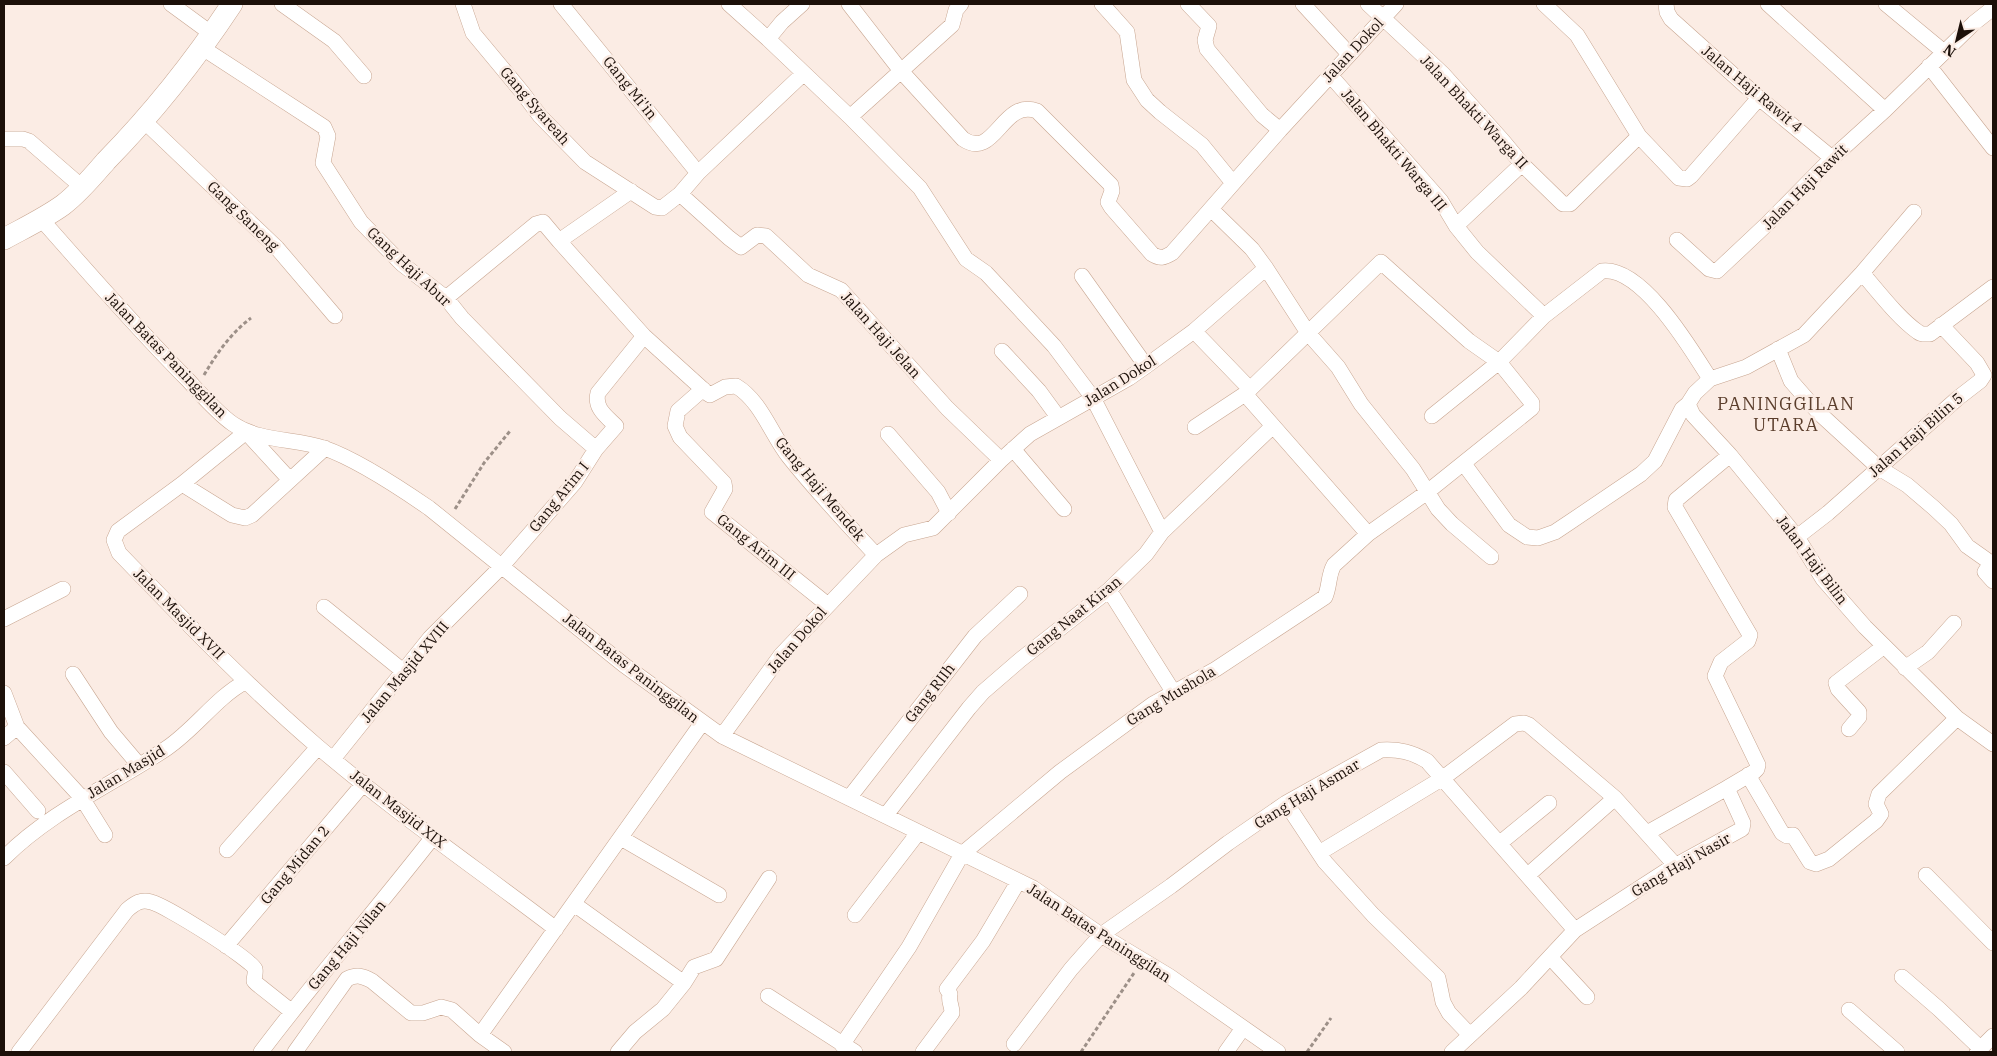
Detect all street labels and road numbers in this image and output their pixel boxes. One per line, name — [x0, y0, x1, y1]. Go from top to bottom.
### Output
street label: Jalan Dokol — [1318, 13, 1387, 86]
street label: Jalan Haji Rawit 4 — [1698, 41, 1807, 136]
street label: Jalan Bhakti Warga II — [1417, 51, 1532, 173]
street label: Gang Mi'in — [599, 52, 662, 124]
street label: Gang Syareah — [496, 63, 575, 149]
street label: Jalan Bhakti Warga III — [1338, 84, 1451, 215]
street label: Jalan Haji Rawit — [1758, 140, 1851, 233]
street label: Gang Saneng — [203, 177, 283, 255]
street label: Gang Haji Abur — [363, 223, 456, 311]
street label: Jalan Haji Jelan — [837, 287, 926, 382]
street label: Jalan Batas Paninggilan — [101, 288, 232, 422]
street label: Jalan Dokol — [1080, 351, 1159, 410]
street label: Jalan Haji Bilin 5 — [1864, 388, 1967, 481]
street label: Gang Haji Mendek — [771, 433, 870, 545]
street label: Gang Arim I — [524, 458, 593, 536]
street label: Gang Arim III — [713, 509, 799, 584]
street label: Jalan Haji Bilin — [1773, 511, 1852, 608]
street label: Jalan Masjid XVII — [130, 564, 229, 663]
street label: Gang Naat Kiran — [1022, 571, 1125, 660]
street label: Jalan Dokol — [763, 603, 830, 677]
street label: Jalan Batas Paninggilan — [559, 609, 704, 727]
street label: Jalan Masjid XVIII — [357, 617, 453, 726]
street label: Gang RIIh — [901, 659, 959, 726]
street label: Gang Mushola — [1123, 662, 1219, 730]
street label: Jalan Masjid — [83, 741, 168, 802]
street label: Gang Haji Asmar — [1250, 754, 1363, 833]
street label: Jalan Masjid XIX — [347, 765, 450, 852]
street label: Gang Midan 2 — [256, 821, 333, 908]
street label: Gang Haji Nasir — [1628, 828, 1734, 901]
street label: Jalan Batas Paninggilan — [1024, 879, 1175, 986]
street label: Gang Haji Nilan — [303, 895, 390, 994]

